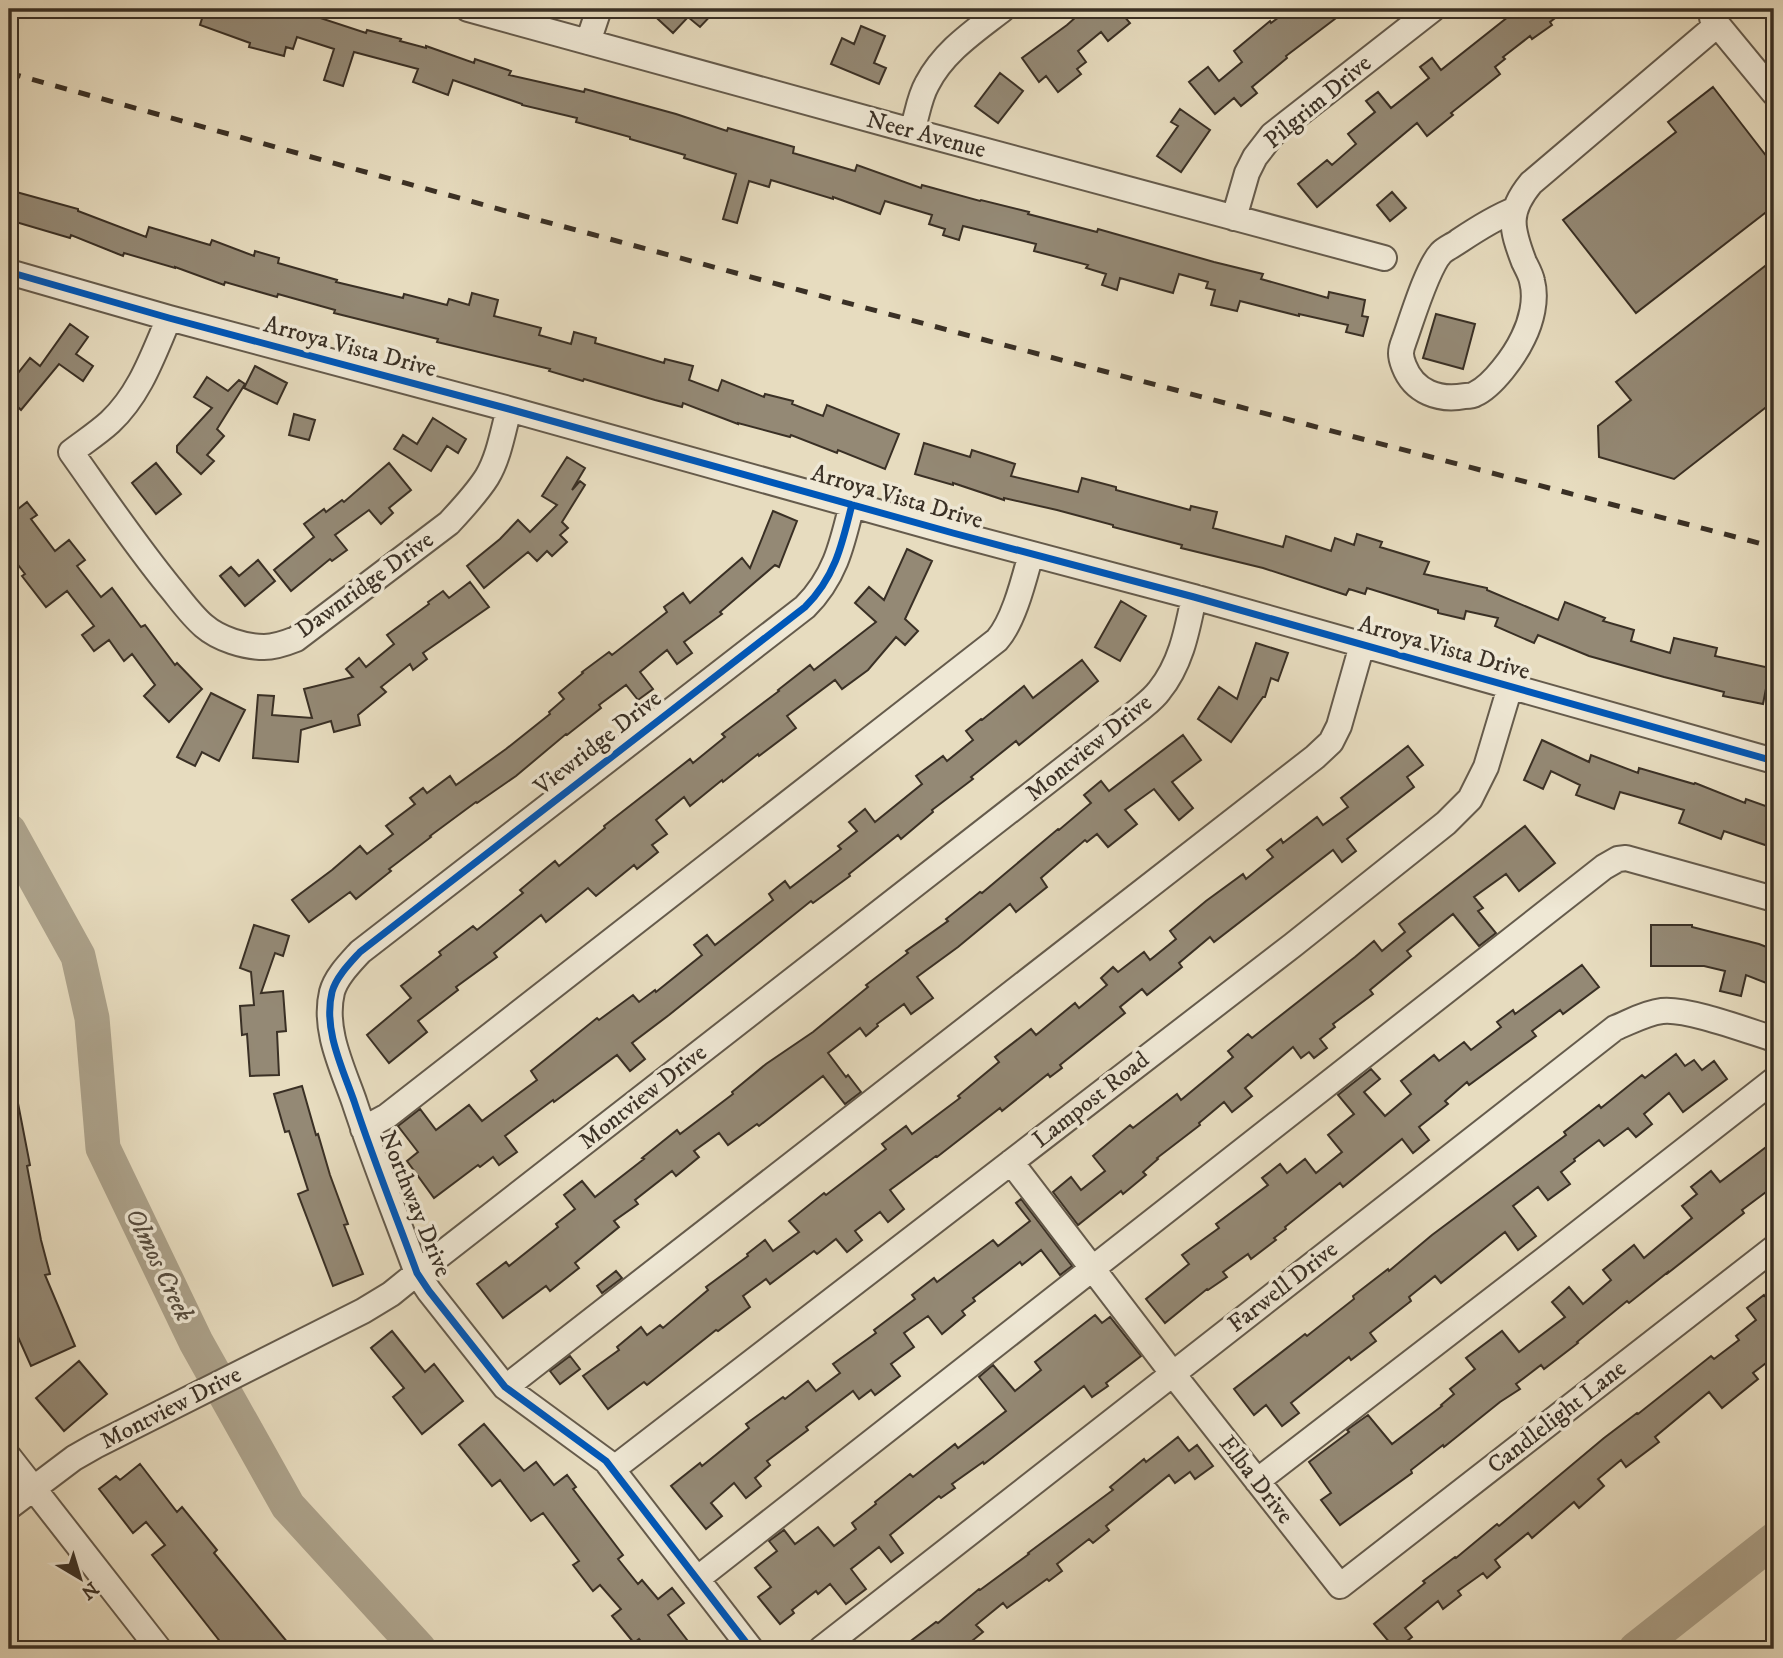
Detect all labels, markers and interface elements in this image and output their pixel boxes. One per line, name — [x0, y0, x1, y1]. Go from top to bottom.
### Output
street label: Pilgrim Drive — [1258, 48, 1378, 156]
street label: Neer Avenue — [863, 105, 989, 165]
street label: Arroya Vista Drive — [261, 310, 440, 384]
street label: Arroya Vista Drive — [808, 458, 986, 536]
street label: Dawnridge Drive — [290, 525, 440, 645]
street label: Arroya Vista Drive — [1355, 609, 1533, 687]
street label: Viewridge Drive — [527, 684, 668, 803]
street label: Montview Drive — [1020, 688, 1158, 808]
street label: Montview Drive — [573, 1038, 713, 1156]
street label: Lampost Road — [1027, 1045, 1155, 1155]
street label: Northway Drive — [372, 1126, 458, 1282]
water label: Olmos Creek — [117, 1203, 201, 1327]
street label: Farwell Drive — [1222, 1235, 1344, 1339]
street label: Candlelight Lane — [1482, 1353, 1632, 1481]
street label: Montview Drive — [96, 1360, 246, 1456]
street label: Elba Drive — [1212, 1430, 1300, 1530]
north arrow — [46, 1542, 116, 1612]
text: N — [76, 1576, 103, 1604]

